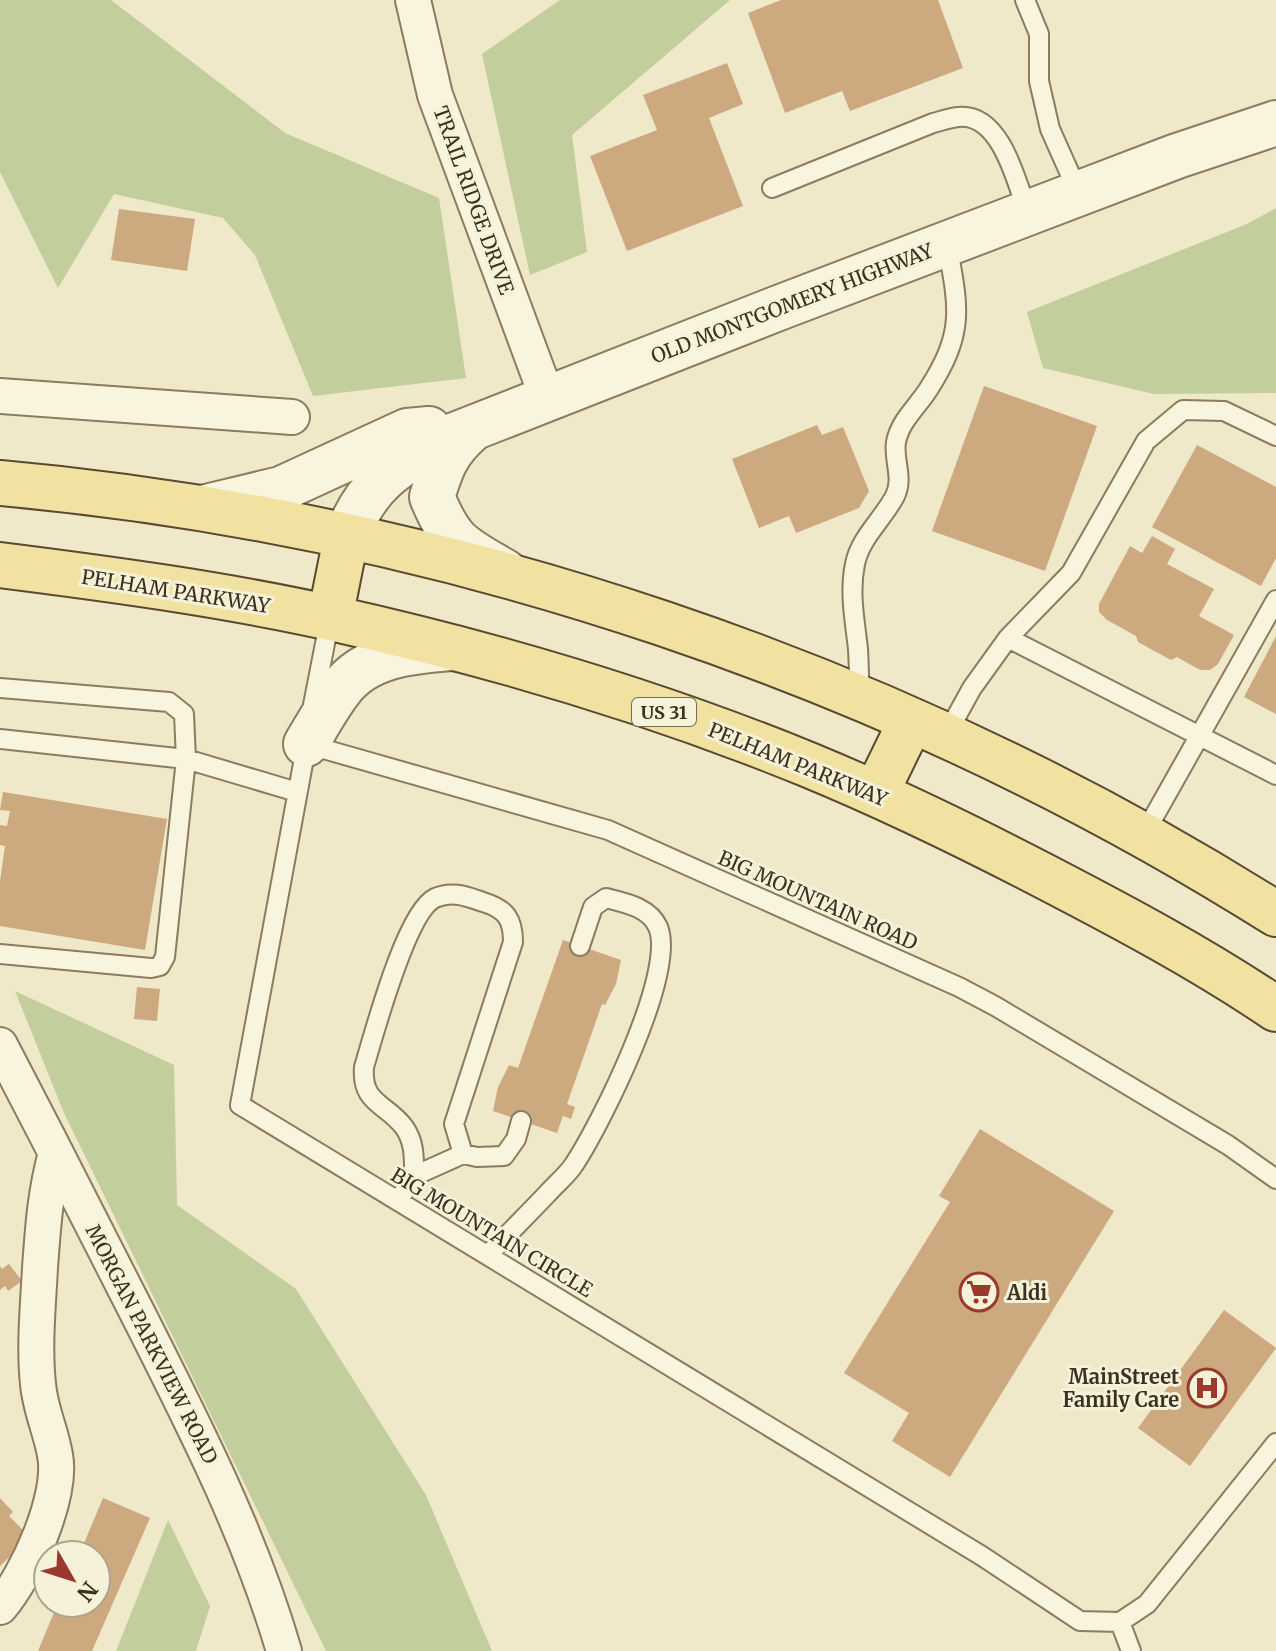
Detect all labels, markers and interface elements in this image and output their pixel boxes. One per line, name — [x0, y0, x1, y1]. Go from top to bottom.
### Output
street label: TRAIL RIDGE DRIVE — [428, 102, 520, 298]
street label: OLD MONTGOMERY HIGHWAY — [647, 237, 938, 368]
street label: PELHAM PARKWAY — [80, 564, 273, 618]
road number: US 31 — [632, 698, 696, 726]
street label: PELHAM PARKWAY — [705, 717, 892, 812]
street label: BIG MOUNTAIN ROAD — [714, 845, 922, 955]
street label: BIG MOUNTAIN CIRCLE — [387, 1162, 598, 1302]
street label: MORGAN PARKVIEW ROAD — [81, 1220, 223, 1468]
supermarket icon: Aldi — [958, 1271, 1000, 1313]
place label: Aldi — [1006, 1280, 1047, 1305]
place label: MainStreet Family Care — [1062, 1364, 1179, 1412]
hospital icon: MainStreet Family Care — [1186, 1367, 1228, 1409]
north arrow — [32, 1539, 112, 1619]
text: N — [71, 1576, 104, 1608]

